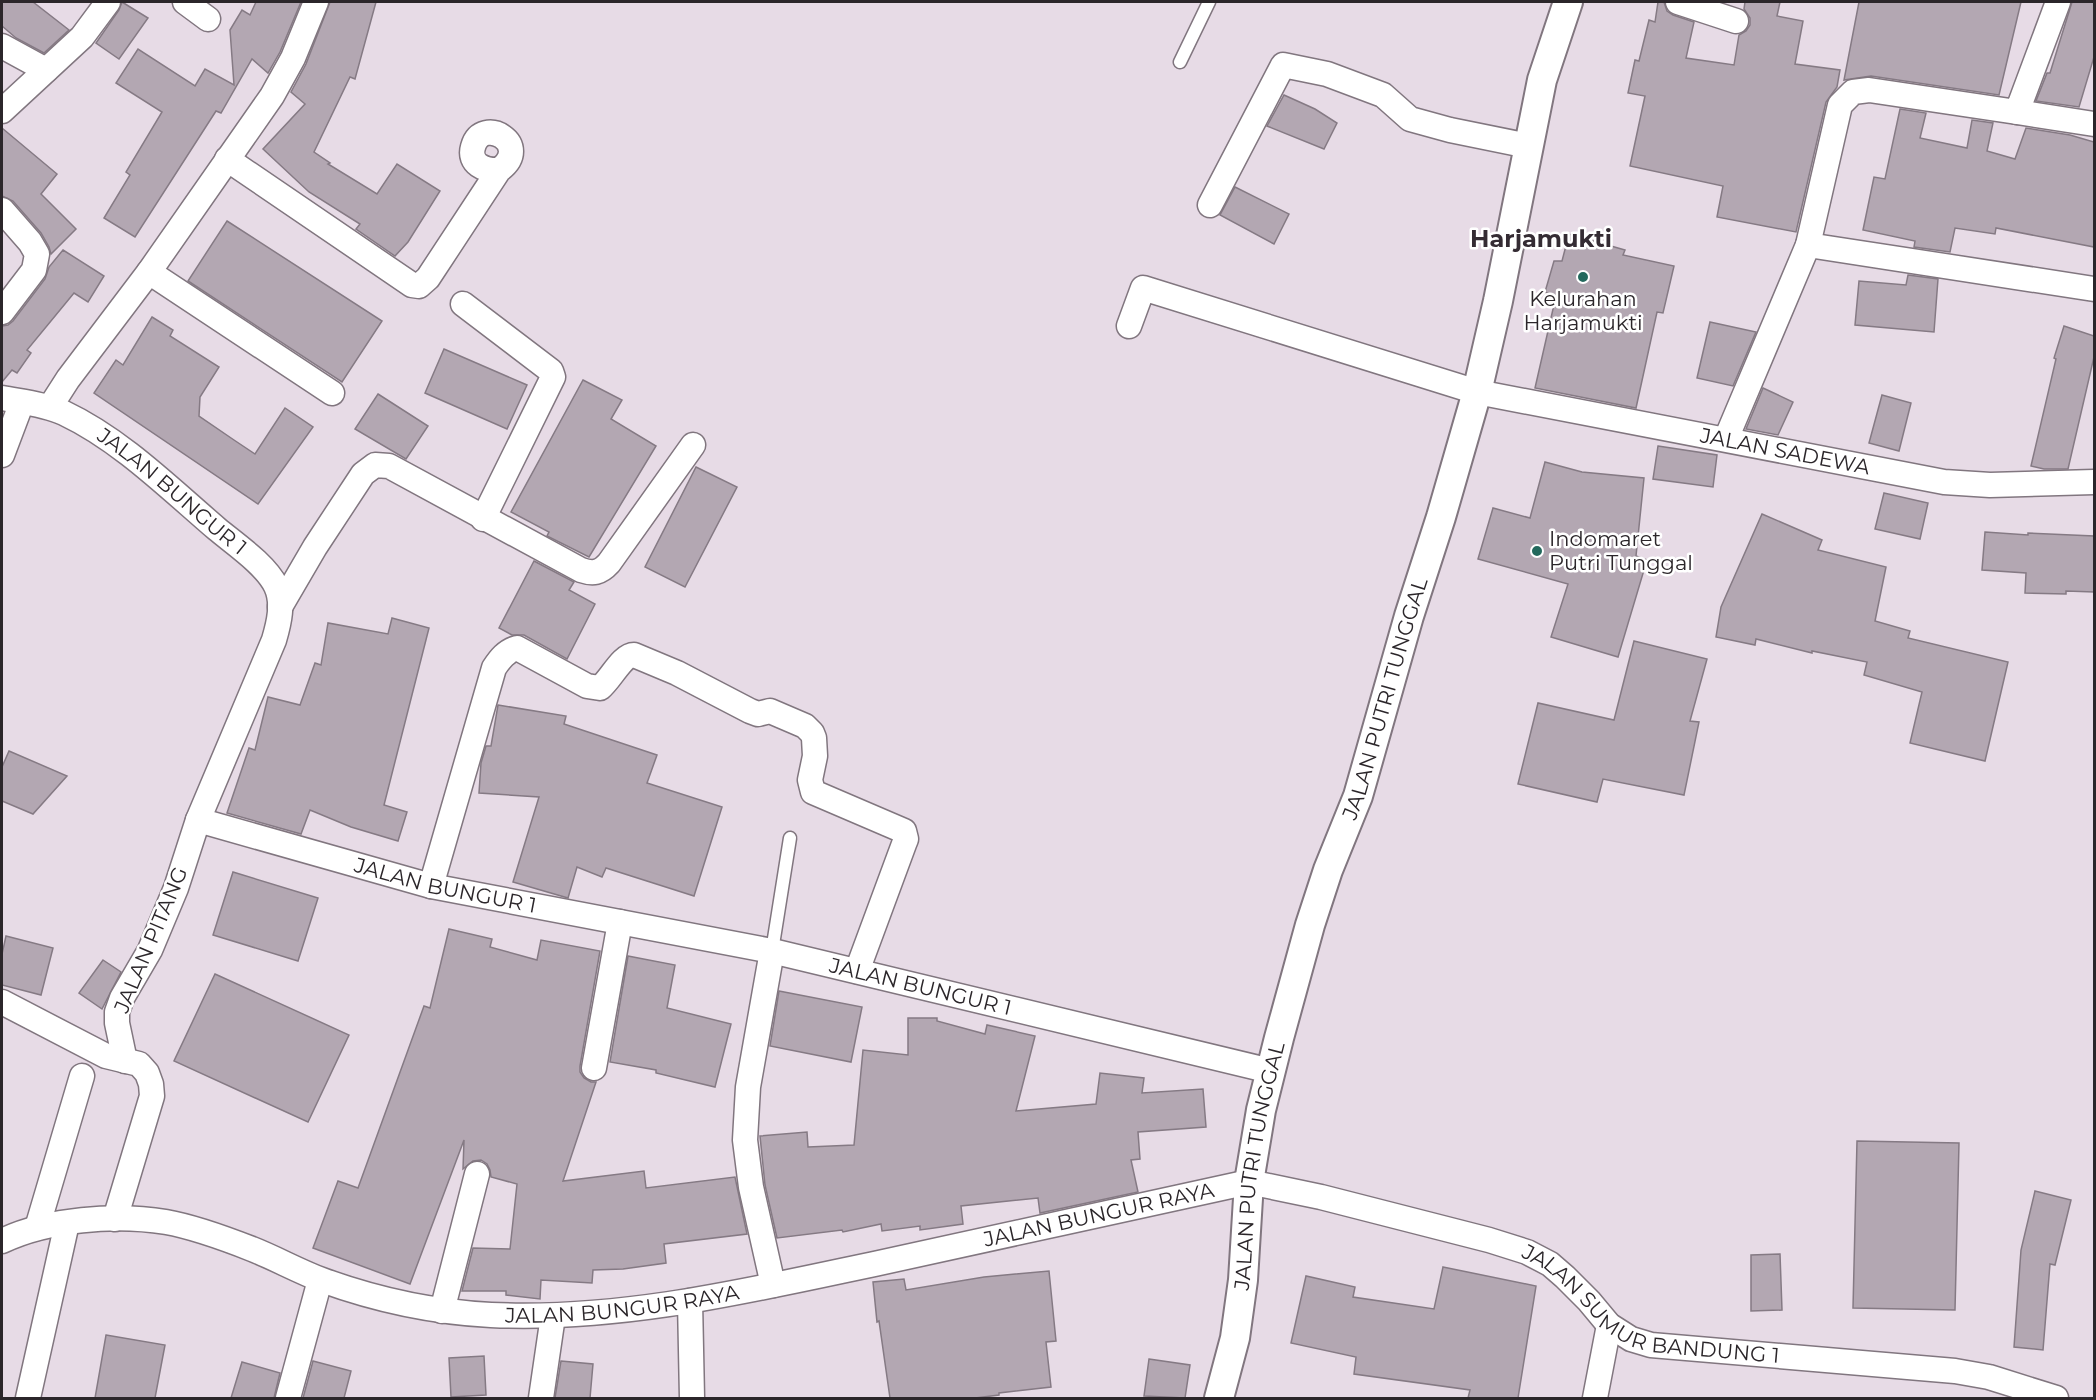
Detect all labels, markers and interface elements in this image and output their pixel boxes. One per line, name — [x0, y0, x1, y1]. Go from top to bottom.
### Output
district label: Harjamukti — [1470, 224, 1612, 253]
marker: Kelurahan Harjamukti — [1576, 270, 1590, 284]
place label: Kelurahan Harjamukti — [1523, 286, 1643, 335]
street label: JALAN BUNGUR 1 — [92, 422, 252, 560]
street label: JALAN SADEWA — [1697, 422, 1873, 480]
place label: Indomaret Putri Tunggal — [1549, 526, 1693, 575]
marker: Indomaret Putri Tunggal — [1530, 544, 1544, 558]
street label: JALAN PUTRI TUNGGAL — [1336, 574, 1433, 824]
street label: JALAN BUNGUR 1 — [351, 852, 538, 918]
street label: JALAN PITANG — [108, 863, 193, 1017]
street label: JALAN BUNGUR 1 — [826, 952, 1014, 1020]
street label: JALAN PUTRI TUNGGAL — [1229, 1039, 1290, 1293]
street label: JALAN BUNGUR RAYA — [980, 1177, 1217, 1252]
street label: JALAN SUMUR BANDUNG 1 — [1517, 1238, 1781, 1368]
street label: JALAN BUNGUR RAYA — [504, 1279, 742, 1328]

